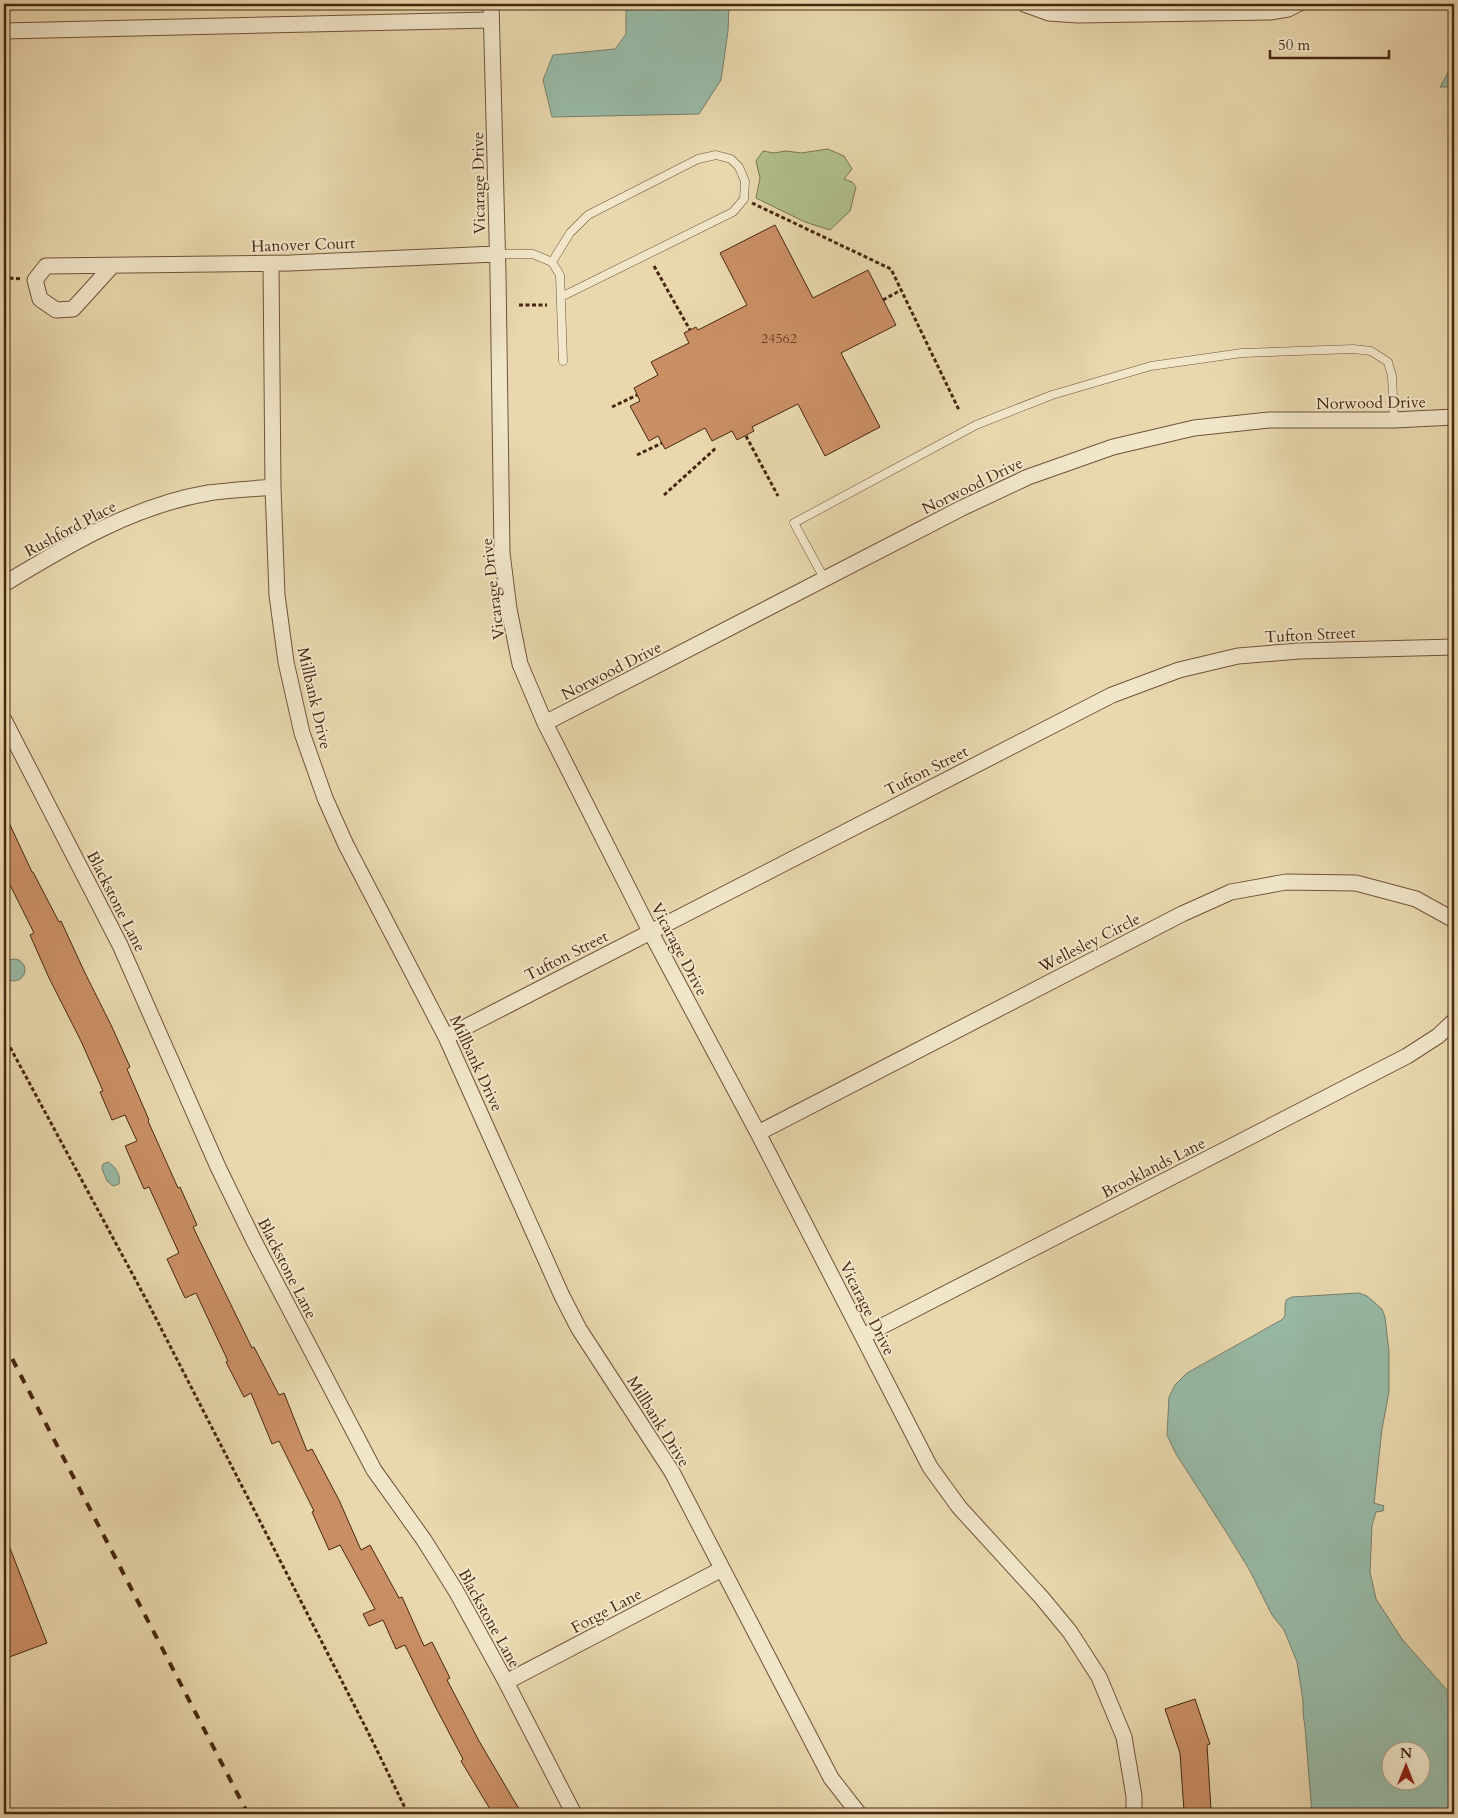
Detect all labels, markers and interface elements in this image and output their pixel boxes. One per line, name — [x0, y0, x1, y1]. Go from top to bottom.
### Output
scale bar — [1270, 28, 1389, 60]
text: 50 m — [1278, 35, 1310, 55]
street label: Vicarage Drive — [467, 132, 491, 234]
street label: Hanover Court — [251, 232, 355, 258]
house number: 24562 — [761, 329, 797, 348]
street label: Norwood Drive — [1316, 391, 1426, 415]
street label: Norwood Drive — [918, 452, 1027, 520]
street label: Rushford Place — [21, 495, 120, 562]
street label: Vicarage Drive — [476, 537, 510, 641]
street label: Tufton Street — [1264, 622, 1356, 648]
street label: Norwood Drive — [558, 636, 665, 706]
street label: Millbank Drive — [292, 645, 336, 751]
street label: Tufton Street — [881, 740, 972, 801]
street label: Blackstone Lane — [81, 847, 151, 956]
street label: Vicarage Drive — [645, 899, 713, 1000]
street label: Wellesley Circle — [1034, 908, 1144, 978]
street label: Tufton Street — [521, 925, 612, 986]
street label: Millbank Drive — [444, 1012, 508, 1115]
street label: Brooklands Lane — [1098, 1132, 1209, 1204]
street label: Blackstone Lane — [252, 1214, 322, 1323]
street label: Vicarage Drive — [834, 1258, 900, 1359]
street label: Millbank Drive — [621, 1372, 695, 1471]
street label: Blackstone Lane — [453, 1565, 526, 1672]
street label: Forge Lane — [567, 1583, 646, 1639]
north arrow — [1380, 1740, 1430, 1790]
text: N — [1400, 1744, 1412, 1763]

